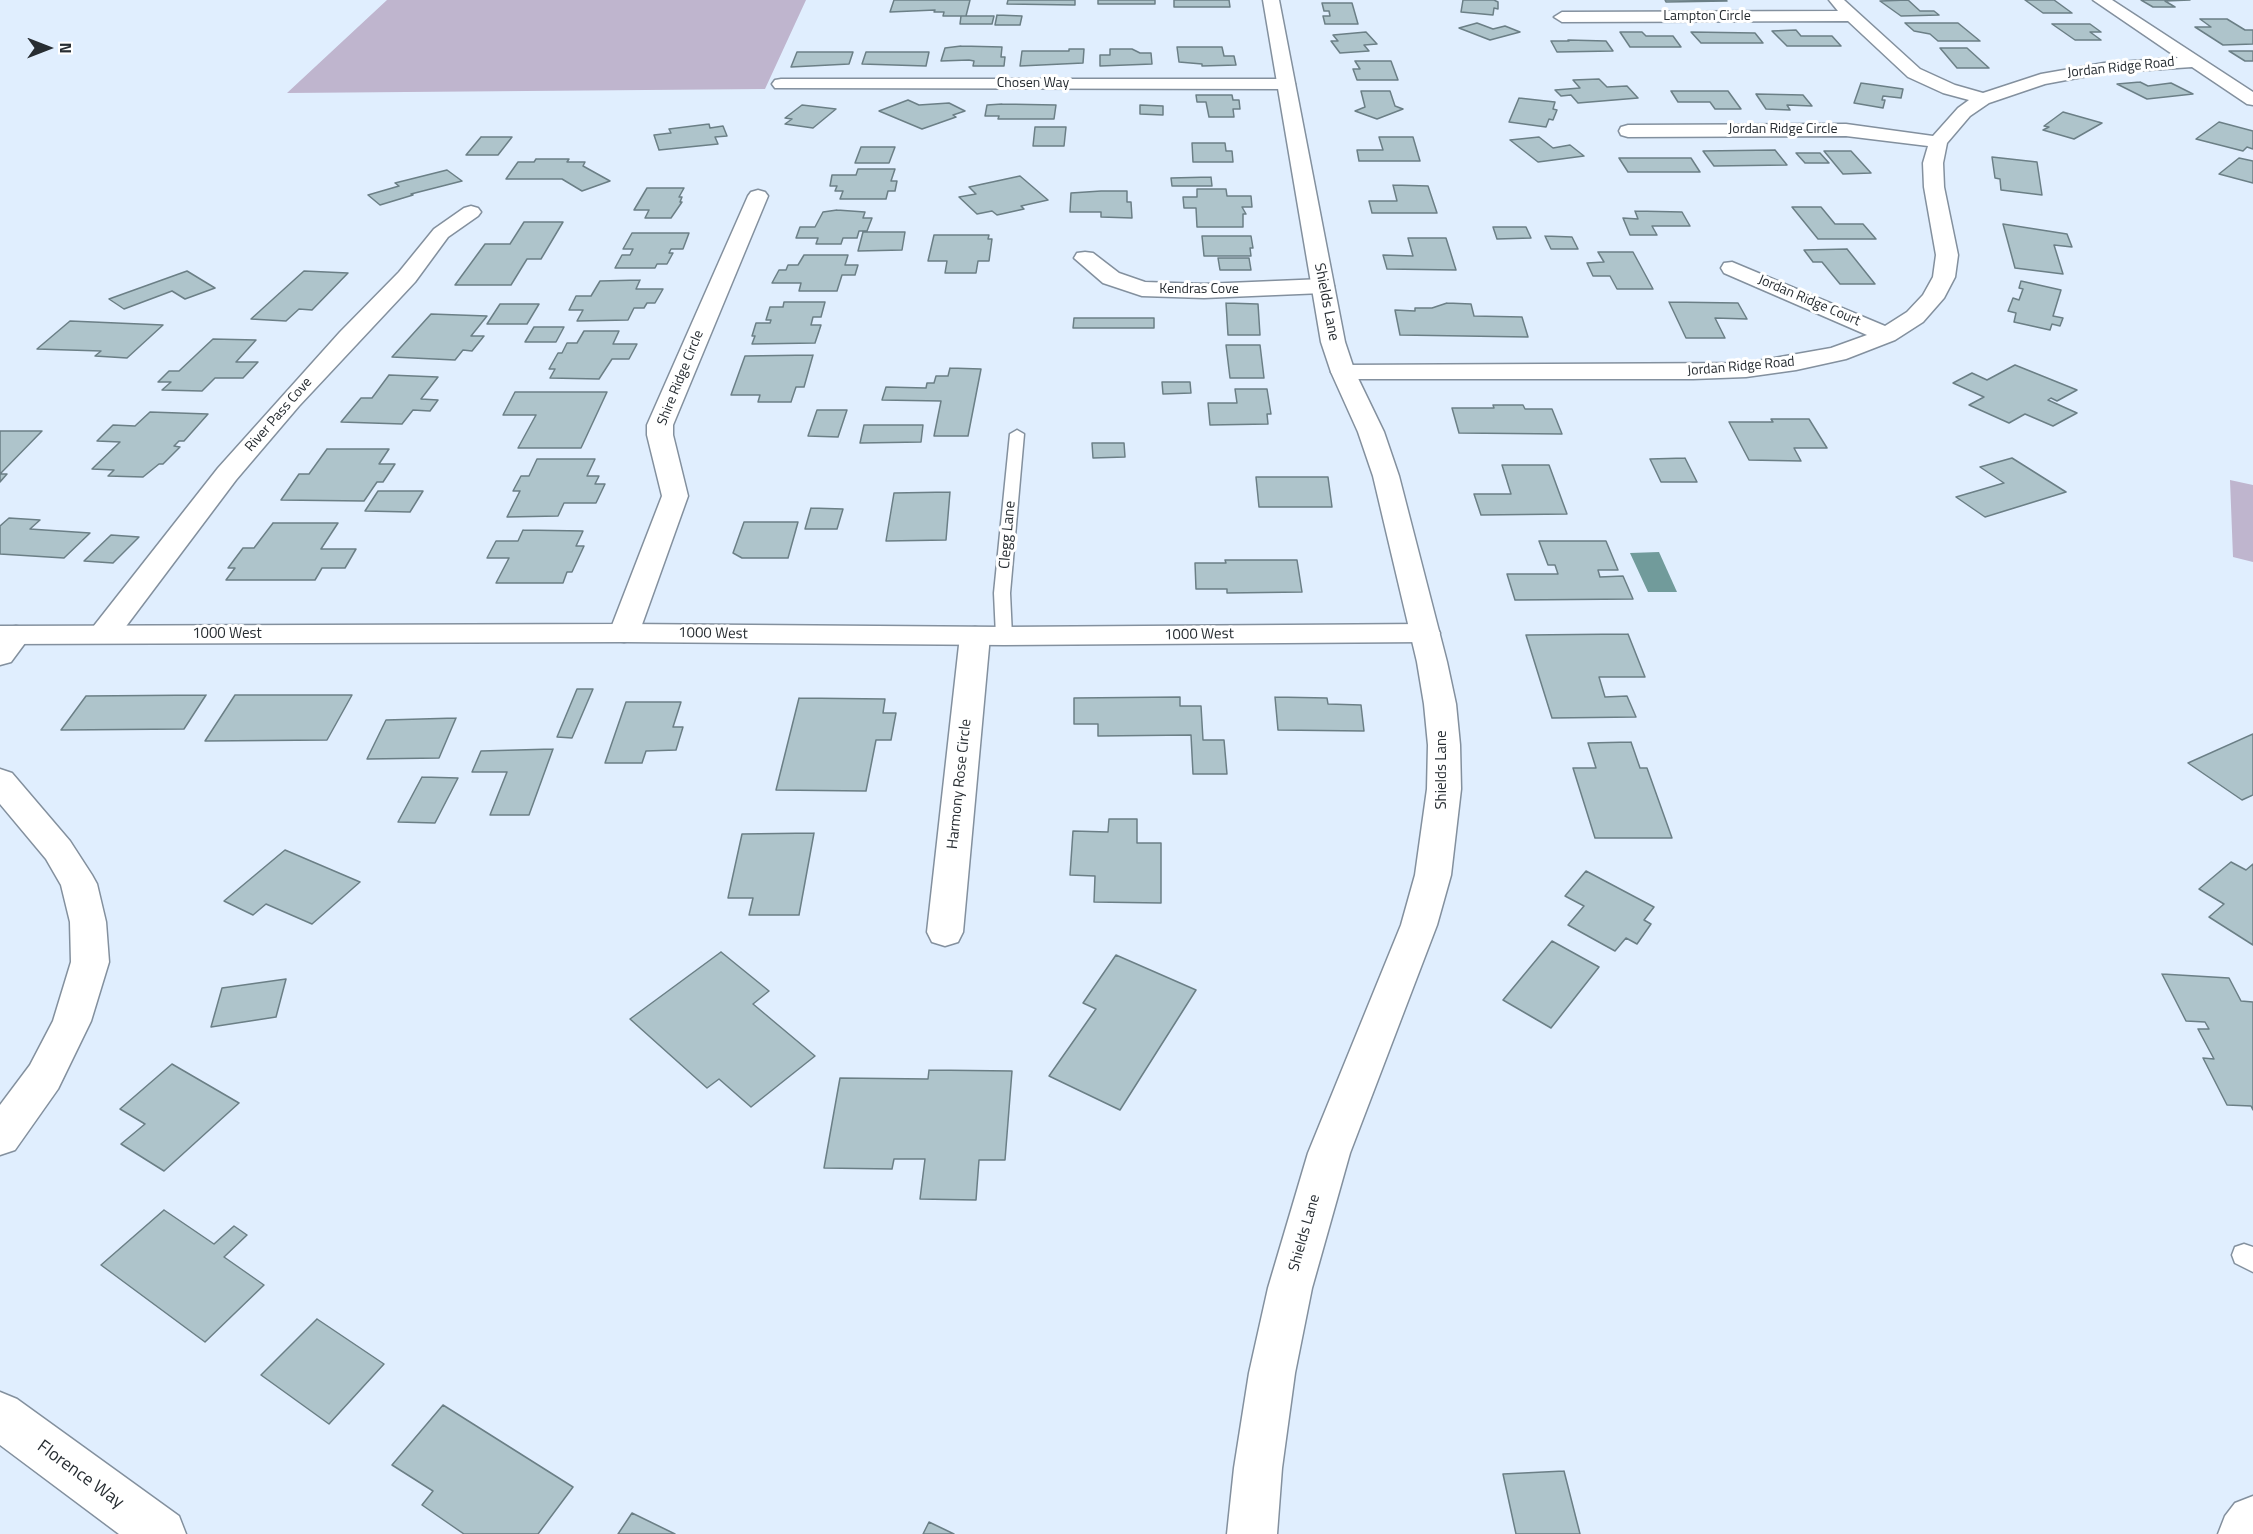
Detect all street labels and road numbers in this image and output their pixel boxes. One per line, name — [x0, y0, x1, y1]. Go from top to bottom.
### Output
street label: Lampton Circle — [1663, 9, 1751, 25]
street label: Jordan Ridge Road — [2067, 54, 2175, 82]
street label: Chosen Way — [997, 76, 1069, 92]
street label: Jordan Ridge Circle — [1728, 122, 1838, 138]
street label: Shields Lane — [1310, 261, 1342, 343]
street label: Jordan Ridge Court — [1755, 272, 1863, 330]
street label: Kendras Cove — [1159, 282, 1239, 298]
street label: Shire Ridge Circle — [654, 328, 708, 428]
street label: Jordan Ridge Road — [1687, 354, 1795, 380]
street label: River Pass Cove — [242, 374, 316, 456]
street label: Clegg Lane — [996, 500, 1020, 570]
street label: 1000 West — [678, 624, 748, 644]
street label: 1000 West — [192, 625, 262, 643]
street label: 1000 West — [1164, 625, 1234, 645]
street label: Harmony Rose Circle — [944, 718, 976, 850]
street label: Shields Lane — [1433, 730, 1451, 810]
street label: Shields Lane — [1285, 1193, 1325, 1273]
street label: Florence Way — [32, 1436, 128, 1514]

